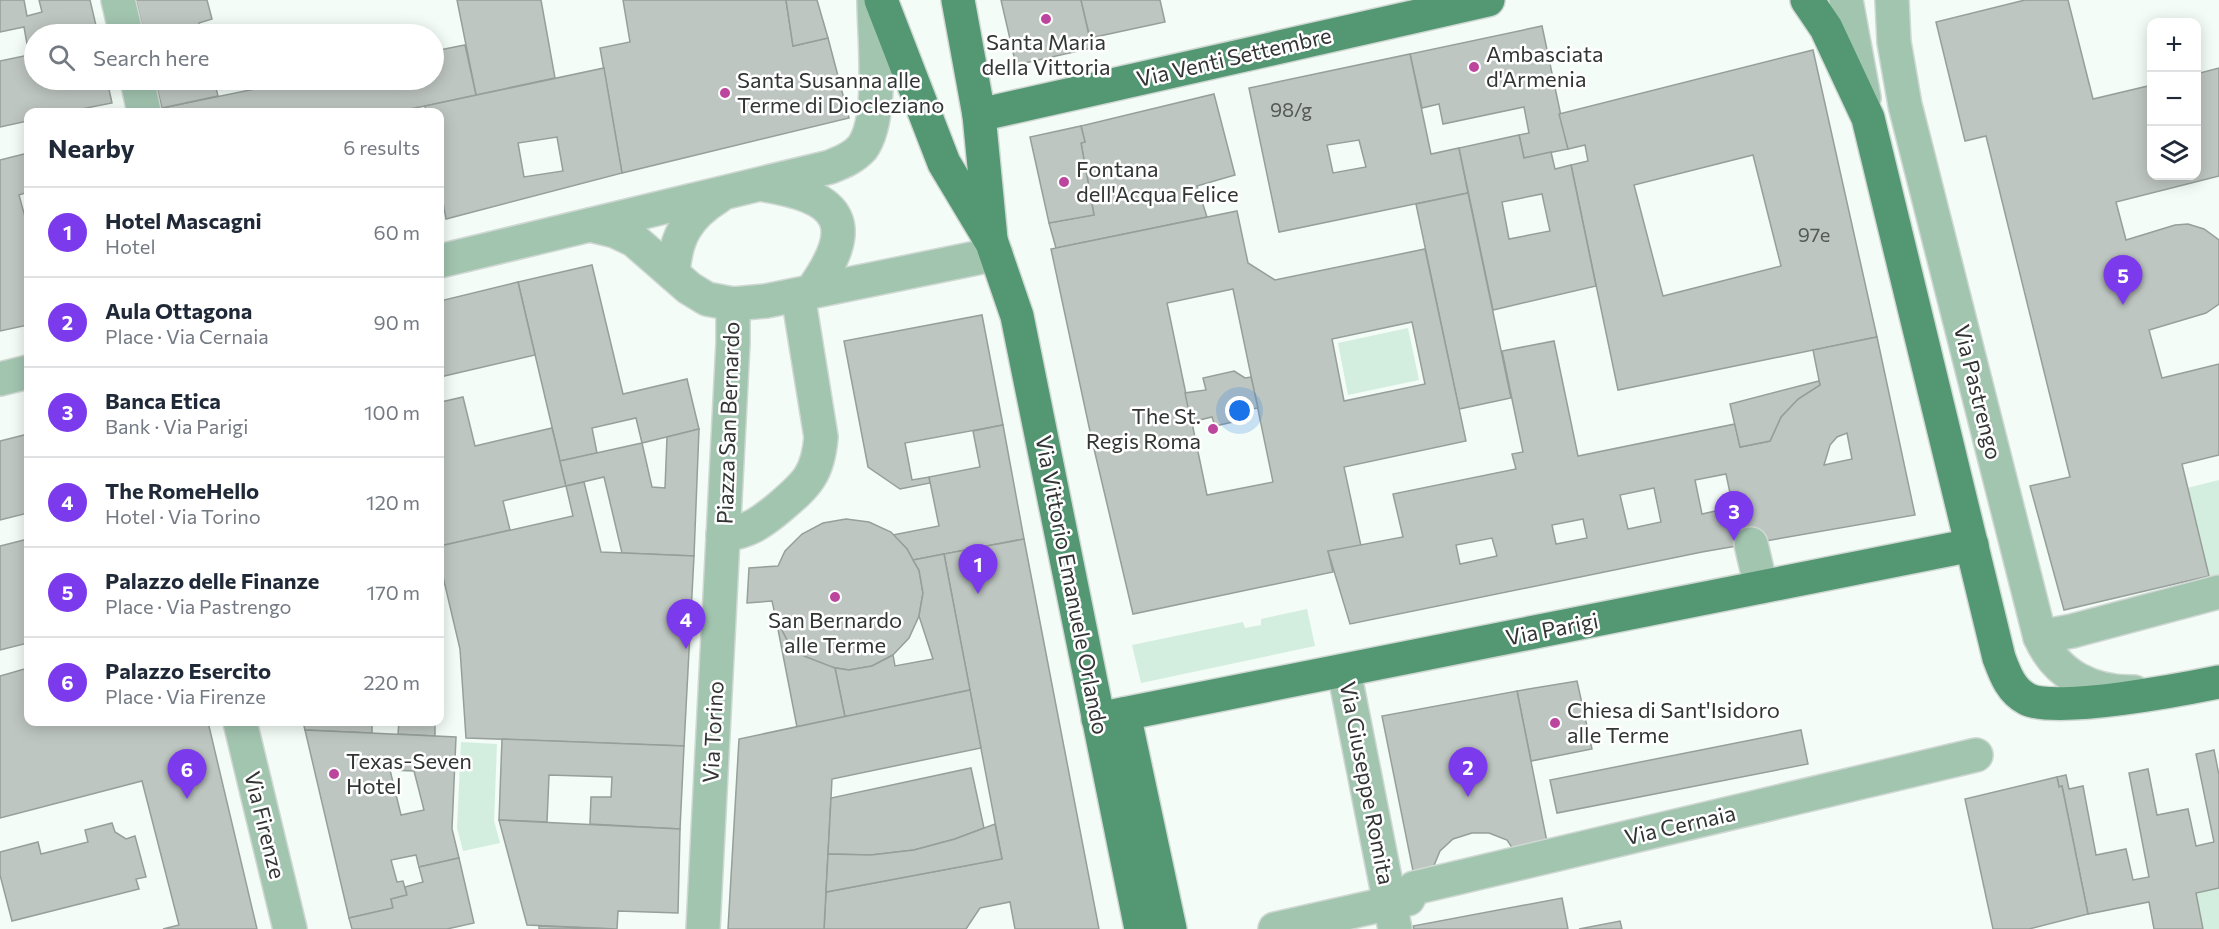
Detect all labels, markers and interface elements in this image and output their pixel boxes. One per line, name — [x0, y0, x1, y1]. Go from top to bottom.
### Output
marker: Santa Maria della Vittoria — [1039, 12, 1053, 26]
map controls — [2147, 18, 2201, 180]
button: + — [2147, 18, 2201, 72]
street label: Via Venti Settembre — [1134, 21, 1334, 92]
search box — [24, 24, 444, 90]
place label: Santa Maria della Vittoria — [982, 28, 1110, 80]
place label: Ambasciata d'Armenia — [1486, 40, 1603, 92]
icon: search — [45, 41, 78, 74]
text: Search here — [93, 44, 209, 71]
marker: Ambasciata d'Armenia — [1467, 60, 1481, 74]
place label: Santa Susanna alle Terme di Diocleziano — [737, 66, 944, 118]
button: − — [2147, 72, 2201, 126]
marker: Santa Susanna alle Terme di Diocleziano — [718, 86, 732, 100]
house number: 98/g — [1270, 97, 1312, 121]
button: layers — [2147, 126, 2201, 180]
text: Nearby — [48, 132, 135, 163]
text: 6 results — [343, 135, 420, 159]
place label: Fontana dell'Acqua Felice — [1076, 155, 1239, 207]
marker: Fontana dell'Acqua Felice — [1057, 175, 1071, 189]
text: Hotel Mascagni — [105, 207, 262, 234]
text: 1 — [63, 220, 72, 244]
text: 60 m — [374, 220, 420, 244]
house number: 97e — [1798, 222, 1830, 246]
text: Hotel — [105, 234, 155, 258]
pin: 5 — [2104, 256, 2142, 305]
text: Aula Ottagona — [105, 297, 252, 324]
text: 2 — [62, 310, 73, 334]
text: 90 m — [374, 310, 420, 334]
street label: Piazza San Bernardo — [710, 321, 745, 525]
street label: Via Pastrengo — [1949, 322, 2008, 462]
text: Place · Via Cernaia — [105, 324, 269, 348]
text: Banca Etica — [105, 387, 221, 414]
your location — [1225, 396, 1254, 425]
text: 3 — [62, 400, 73, 424]
text: 100 m — [364, 400, 420, 424]
place label: The St. Regis Roma — [1086, 402, 1201, 454]
text: Bank · Via Parigi — [105, 414, 248, 438]
marker: The St. Regis Roma — [1206, 422, 1220, 436]
street label: Via Vittorio Emanuele Orlando — [1030, 433, 1115, 737]
text: The RomeHello — [105, 477, 259, 504]
text: 4 — [61, 490, 74, 514]
text: 120 m — [366, 490, 420, 514]
pin: 3 — [1714, 492, 1754, 541]
text: Hotel · Via Torino — [105, 504, 261, 528]
pin: 1 — [958, 544, 998, 594]
text: Palazzo delle Finanze — [105, 567, 319, 594]
text: 5 — [62, 580, 73, 604]
text: 170 m — [367, 580, 420, 604]
marker: San Bernardo alle Terme — [828, 590, 842, 604]
text: Place · Via Pastrengo — [105, 594, 292, 618]
pin: 4 — [666, 600, 706, 649]
place label: San Bernardo alle Terme — [768, 606, 902, 658]
street label: Via Parigi — [1503, 606, 1601, 651]
text: Palazzo Esercito — [105, 657, 271, 684]
text: 6 — [61, 670, 74, 694]
text: 220 m — [364, 670, 420, 694]
street label: Via Giuseppe Romita — [1335, 679, 1400, 887]
street label: Via Torino — [696, 680, 729, 784]
text: Place · Via Firenze — [105, 684, 266, 708]
place label: Chiesa di Sant'Isidoro alle Terme — [1567, 696, 1780, 748]
marker: Chiesa di Sant'Isidoro alle Terme — [1548, 716, 1562, 730]
place label: Texas-Seven Hotel — [346, 747, 472, 799]
pin: 2 — [1448, 748, 1488, 797]
pin: 6 — [168, 750, 207, 799]
marker: Texas-Seven Hotel — [327, 767, 341, 781]
street label: Via Firenze — [239, 768, 292, 881]
street label: Via Cernaia — [1622, 799, 1738, 850]

